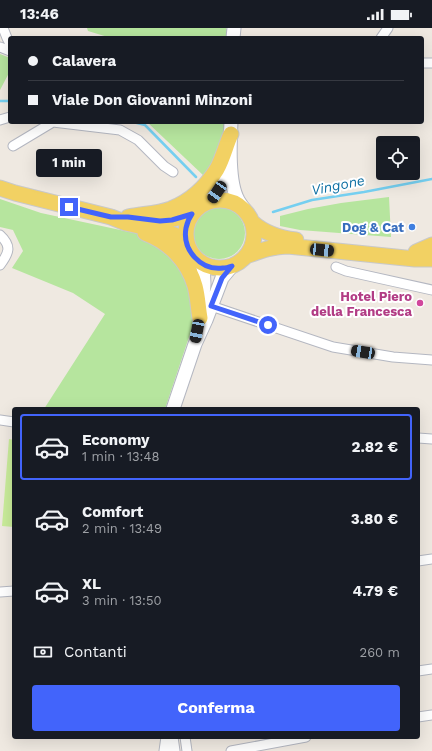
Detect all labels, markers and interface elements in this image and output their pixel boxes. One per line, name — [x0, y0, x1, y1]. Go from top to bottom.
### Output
text: 13:46 — [20, 5, 59, 23]
text: Calavera — [52, 52, 116, 70]
text: Viale Don Giovanni Minzoni — [52, 91, 252, 109]
map controls — [376, 136, 420, 180]
button: locate — [376, 136, 420, 180]
callout: 1 min — [36, 149, 102, 177]
text: 1 min — [52, 155, 86, 170]
water label: Vingone — [310, 172, 366, 198]
car — [205, 179, 229, 205]
route end — [60, 198, 78, 216]
place label: Dog & Cat — [342, 220, 404, 235]
marker: Dog & Cat — [407, 222, 417, 232]
car — [309, 243, 335, 257]
place label: Hotel Piero della Francesca — [311, 289, 412, 319]
marker: Hotel Piero della Francesca — [415, 298, 425, 308]
route start — [259, 316, 277, 334]
car — [189, 318, 205, 344]
car — [350, 344, 376, 360]
icon: car — [34, 429, 70, 465]
text: Economy — [82, 431, 149, 449]
text: 2.82 € — [352, 438, 398, 456]
text: 1 min · 13:48 — [82, 449, 159, 464]
icon: car — [34, 501, 70, 537]
text: Comfort — [82, 503, 143, 521]
text: 3.80 € — [351, 510, 398, 528]
text: 2 min · 13:49 — [82, 521, 162, 536]
icon: car — [34, 573, 70, 609]
text: XL — [82, 575, 101, 593]
text: 4.79 € — [353, 582, 398, 600]
text: 3 min · 13:50 — [82, 593, 162, 608]
icon: cash — [32, 641, 54, 663]
text: Contanti — [64, 643, 127, 661]
text: 260 m — [360, 645, 400, 660]
button: Conferma — [32, 685, 400, 731]

